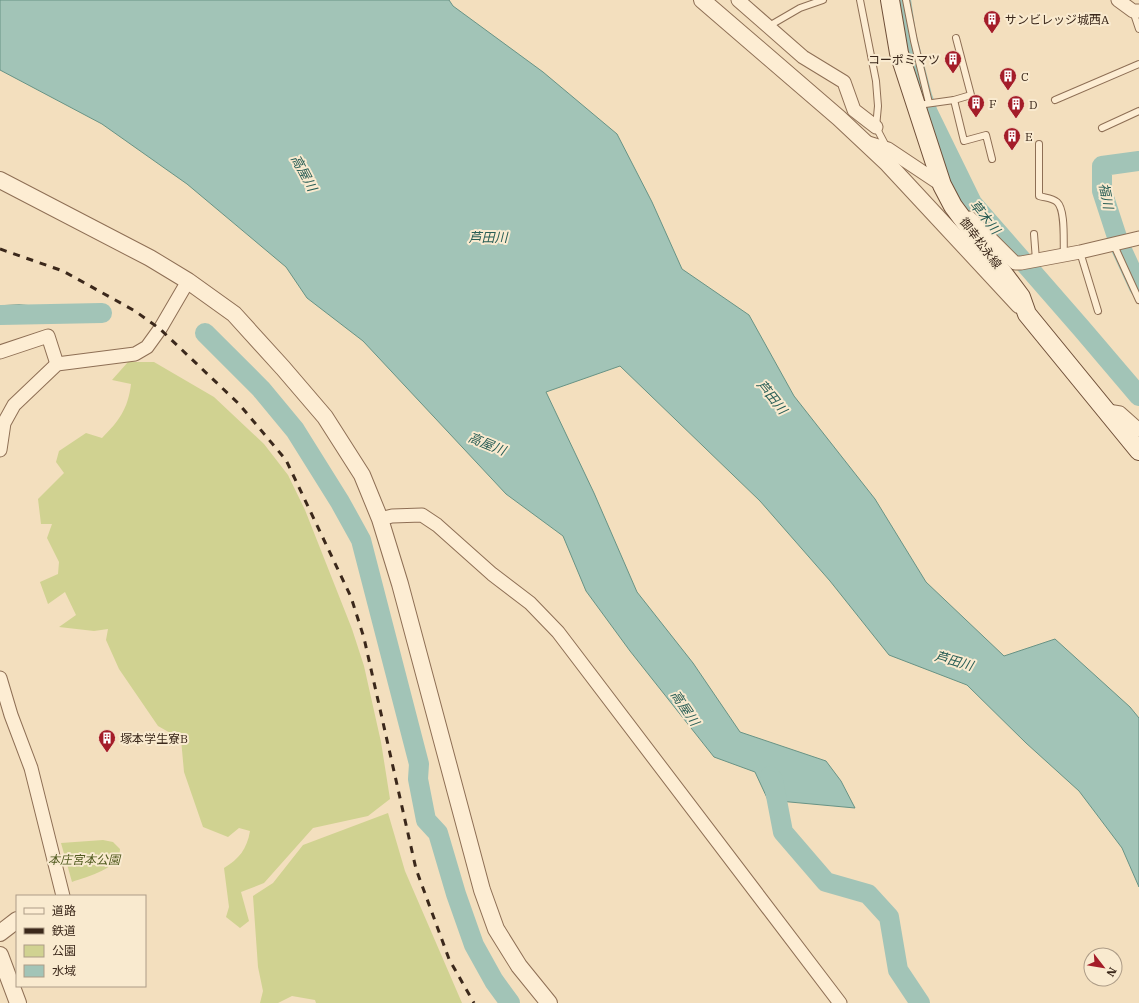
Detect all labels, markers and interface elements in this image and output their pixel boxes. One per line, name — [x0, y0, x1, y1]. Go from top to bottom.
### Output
building icon: サンビレッジ城西A — [982, 9, 1002, 34]
place label: サンビレッジ城西A — [1005, 12, 1110, 27]
building icon: コーポミマツ — [943, 49, 963, 74]
place label: コーポミマツ — [868, 52, 940, 67]
building icon: C — [998, 66, 1018, 91]
place label: C — [1021, 69, 1029, 84]
building icon: F — [966, 93, 986, 118]
building icon: D — [1006, 94, 1026, 119]
place label: F — [989, 96, 997, 111]
place label: D — [1029, 97, 1037, 112]
building icon: E — [1002, 126, 1022, 151]
place label: E — [1025, 129, 1033, 144]
water label: 高屋川 — [287, 152, 322, 196]
water label: 福川 — [1095, 182, 1117, 212]
water label: 草木川 — [966, 196, 1005, 239]
street label: 御幸松永線 — [957, 215, 1005, 271]
water label: 芦田川 — [468, 229, 509, 246]
water label: 芦田川 — [753, 376, 792, 419]
water label: 高屋川 — [466, 429, 510, 460]
water label: 芦田川 — [933, 647, 977, 675]
water label: 高屋川 — [667, 687, 704, 731]
building icon: 塚本学生寮B — [97, 728, 117, 753]
place label: 塚本学生寮B — [120, 731, 188, 746]
park label: 本庄宮本公園 — [48, 852, 122, 867]
legend — [16, 895, 146, 987]
text: 道路 — [52, 903, 76, 918]
text: 鉄道 — [52, 923, 76, 938]
text: 公園 — [52, 943, 76, 958]
north arrow — [1083, 947, 1123, 987]
text: 水域 — [52, 963, 76, 978]
text: N — [1103, 965, 1120, 980]

